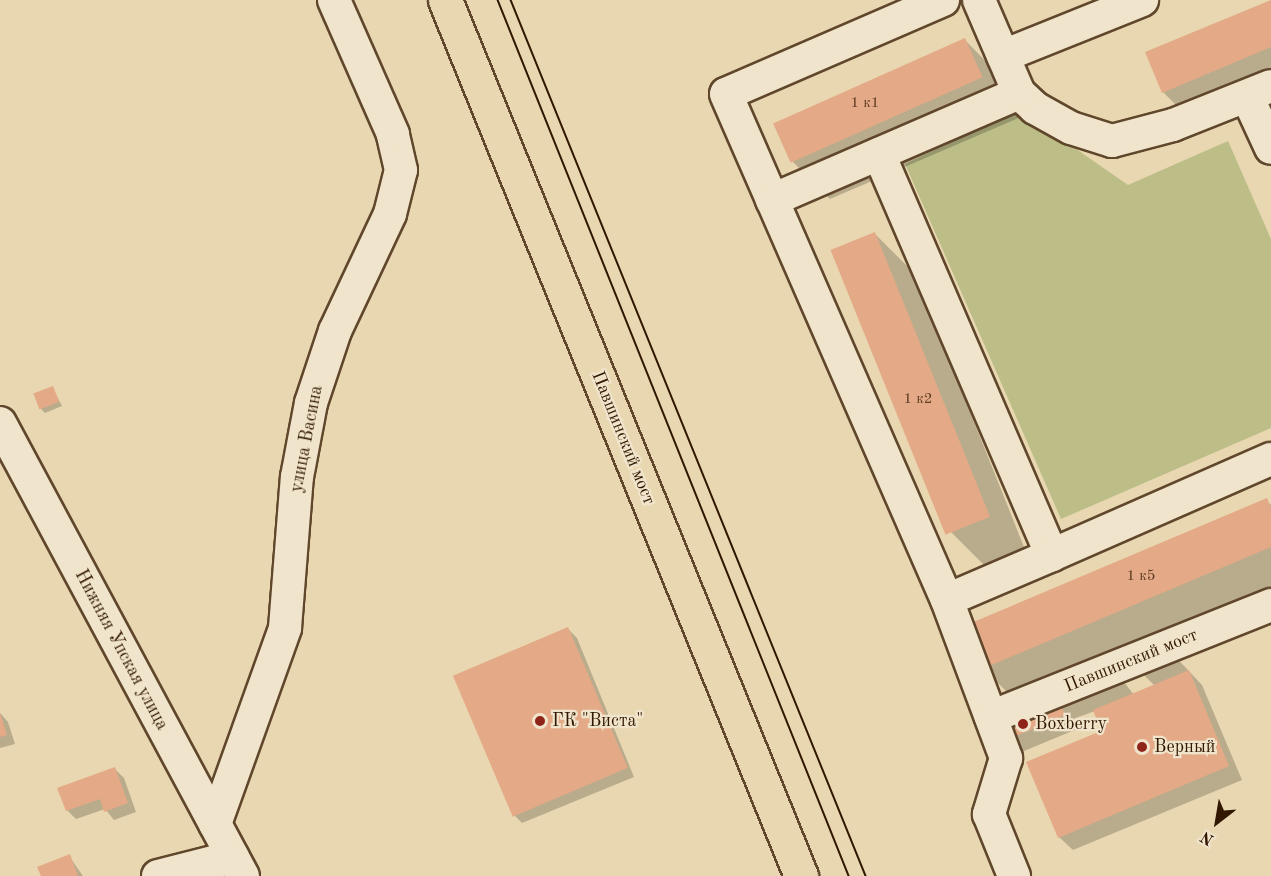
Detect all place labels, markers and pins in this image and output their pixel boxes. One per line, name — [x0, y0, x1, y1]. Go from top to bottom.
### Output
place label: ГК "Виста" — [552, 710, 643, 732]
place label: Boxberry — [1035, 713, 1107, 735]
marker: ГК "Виста" — [533, 714, 547, 728]
marker: Boxberry — [1016, 717, 1030, 731]
place label: Верный — [1154, 736, 1215, 758]
marker: Верный — [1135, 740, 1149, 754]

